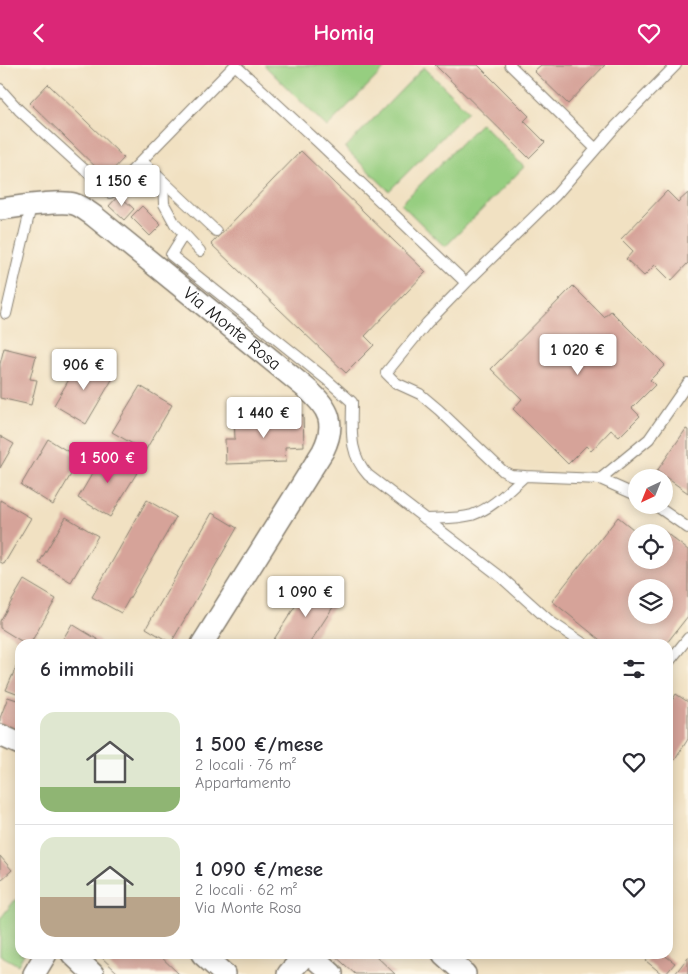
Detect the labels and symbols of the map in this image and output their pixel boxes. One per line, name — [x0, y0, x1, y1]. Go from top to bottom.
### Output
pin: 1 150 € — [76, 165, 168, 207]
street label: Via Monte Rosa — [179, 282, 285, 374]
pin: 1 020 € — [532, 333, 624, 376]
pin: 906 € — [49, 349, 119, 391]
pin: 1 440 € — [218, 397, 310, 439]
pin: 1 500 € — [62, 441, 154, 484]
north arrow — [628, 469, 672, 514]
pin: 1 090 € — [260, 575, 352, 618]

